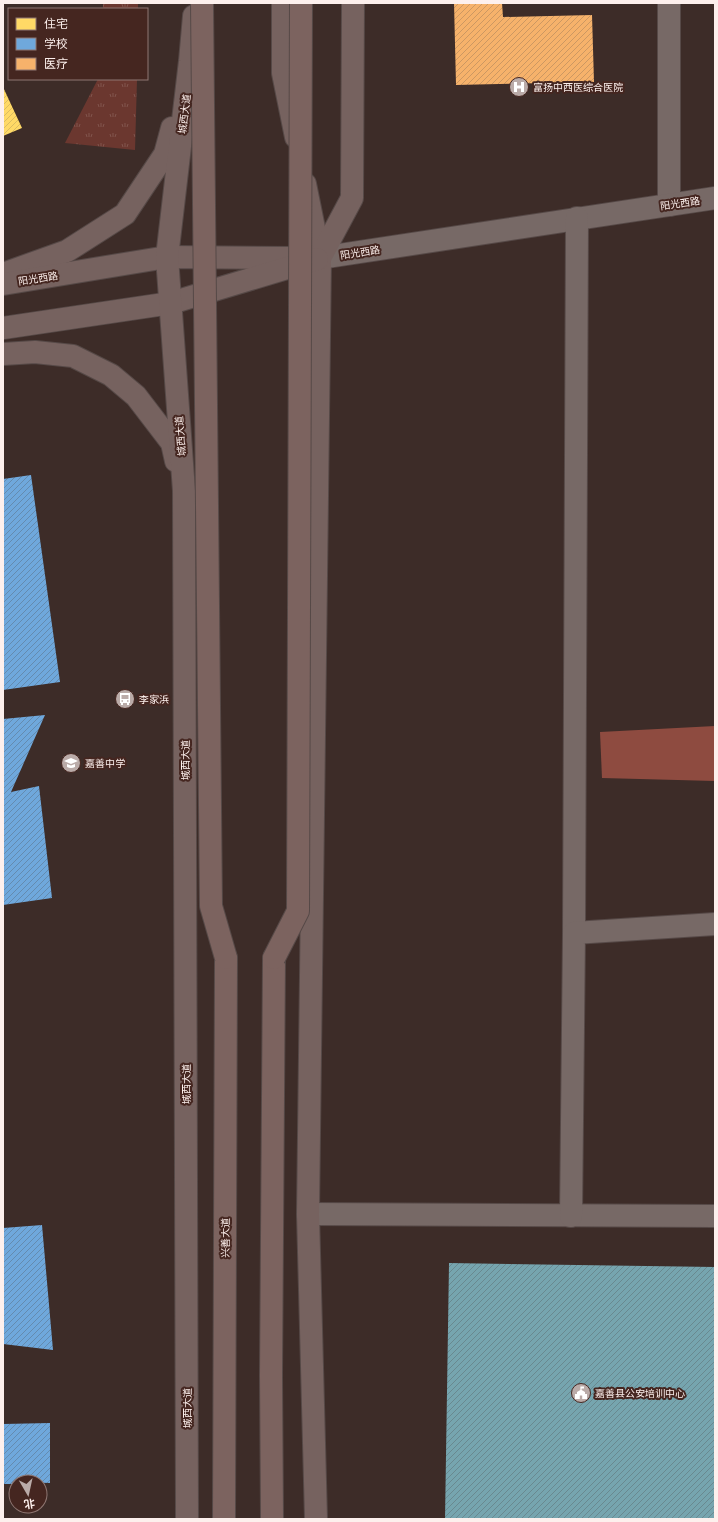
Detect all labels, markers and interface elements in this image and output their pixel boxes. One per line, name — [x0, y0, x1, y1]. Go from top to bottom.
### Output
legend — [8, 8, 148, 80]
text: 住宅 — [44, 17, 68, 33]
text: 学校 — [44, 37, 68, 53]
text: 医疗 — [44, 57, 68, 73]
hospital icon: 富扬中西医综合医院 — [508, 76, 530, 98]
place label: 富扬中西医综合医院 — [533, 82, 623, 95]
street label: 城西大道 — [177, 94, 194, 135]
street label: 阳光西路 — [659, 195, 701, 214]
street label: 阳光西路 — [339, 244, 381, 263]
street label: 阳光西路 — [17, 270, 59, 289]
street label: 城西大道 — [174, 415, 189, 456]
bus stop icon: 李家浜 — [114, 688, 136, 710]
place label: 李家浜 — [139, 694, 169, 707]
street label: 城西大道 — [180, 740, 193, 780]
school or university icon: 嘉善中学 — [60, 752, 82, 774]
place label: 嘉善中学 — [85, 758, 125, 771]
street label: 城西大道 — [181, 1064, 194, 1104]
street label: 兴善大道 — [220, 1218, 233, 1258]
public building icon: 嘉善县公安培训中心 — [570, 1382, 592, 1404]
street label: 城西大道 — [182, 1388, 195, 1428]
place label: 嘉善县公安培训中心 — [595, 1388, 685, 1401]
north arrow — [8, 1474, 48, 1514]
text: 北 — [23, 1495, 36, 1511]

